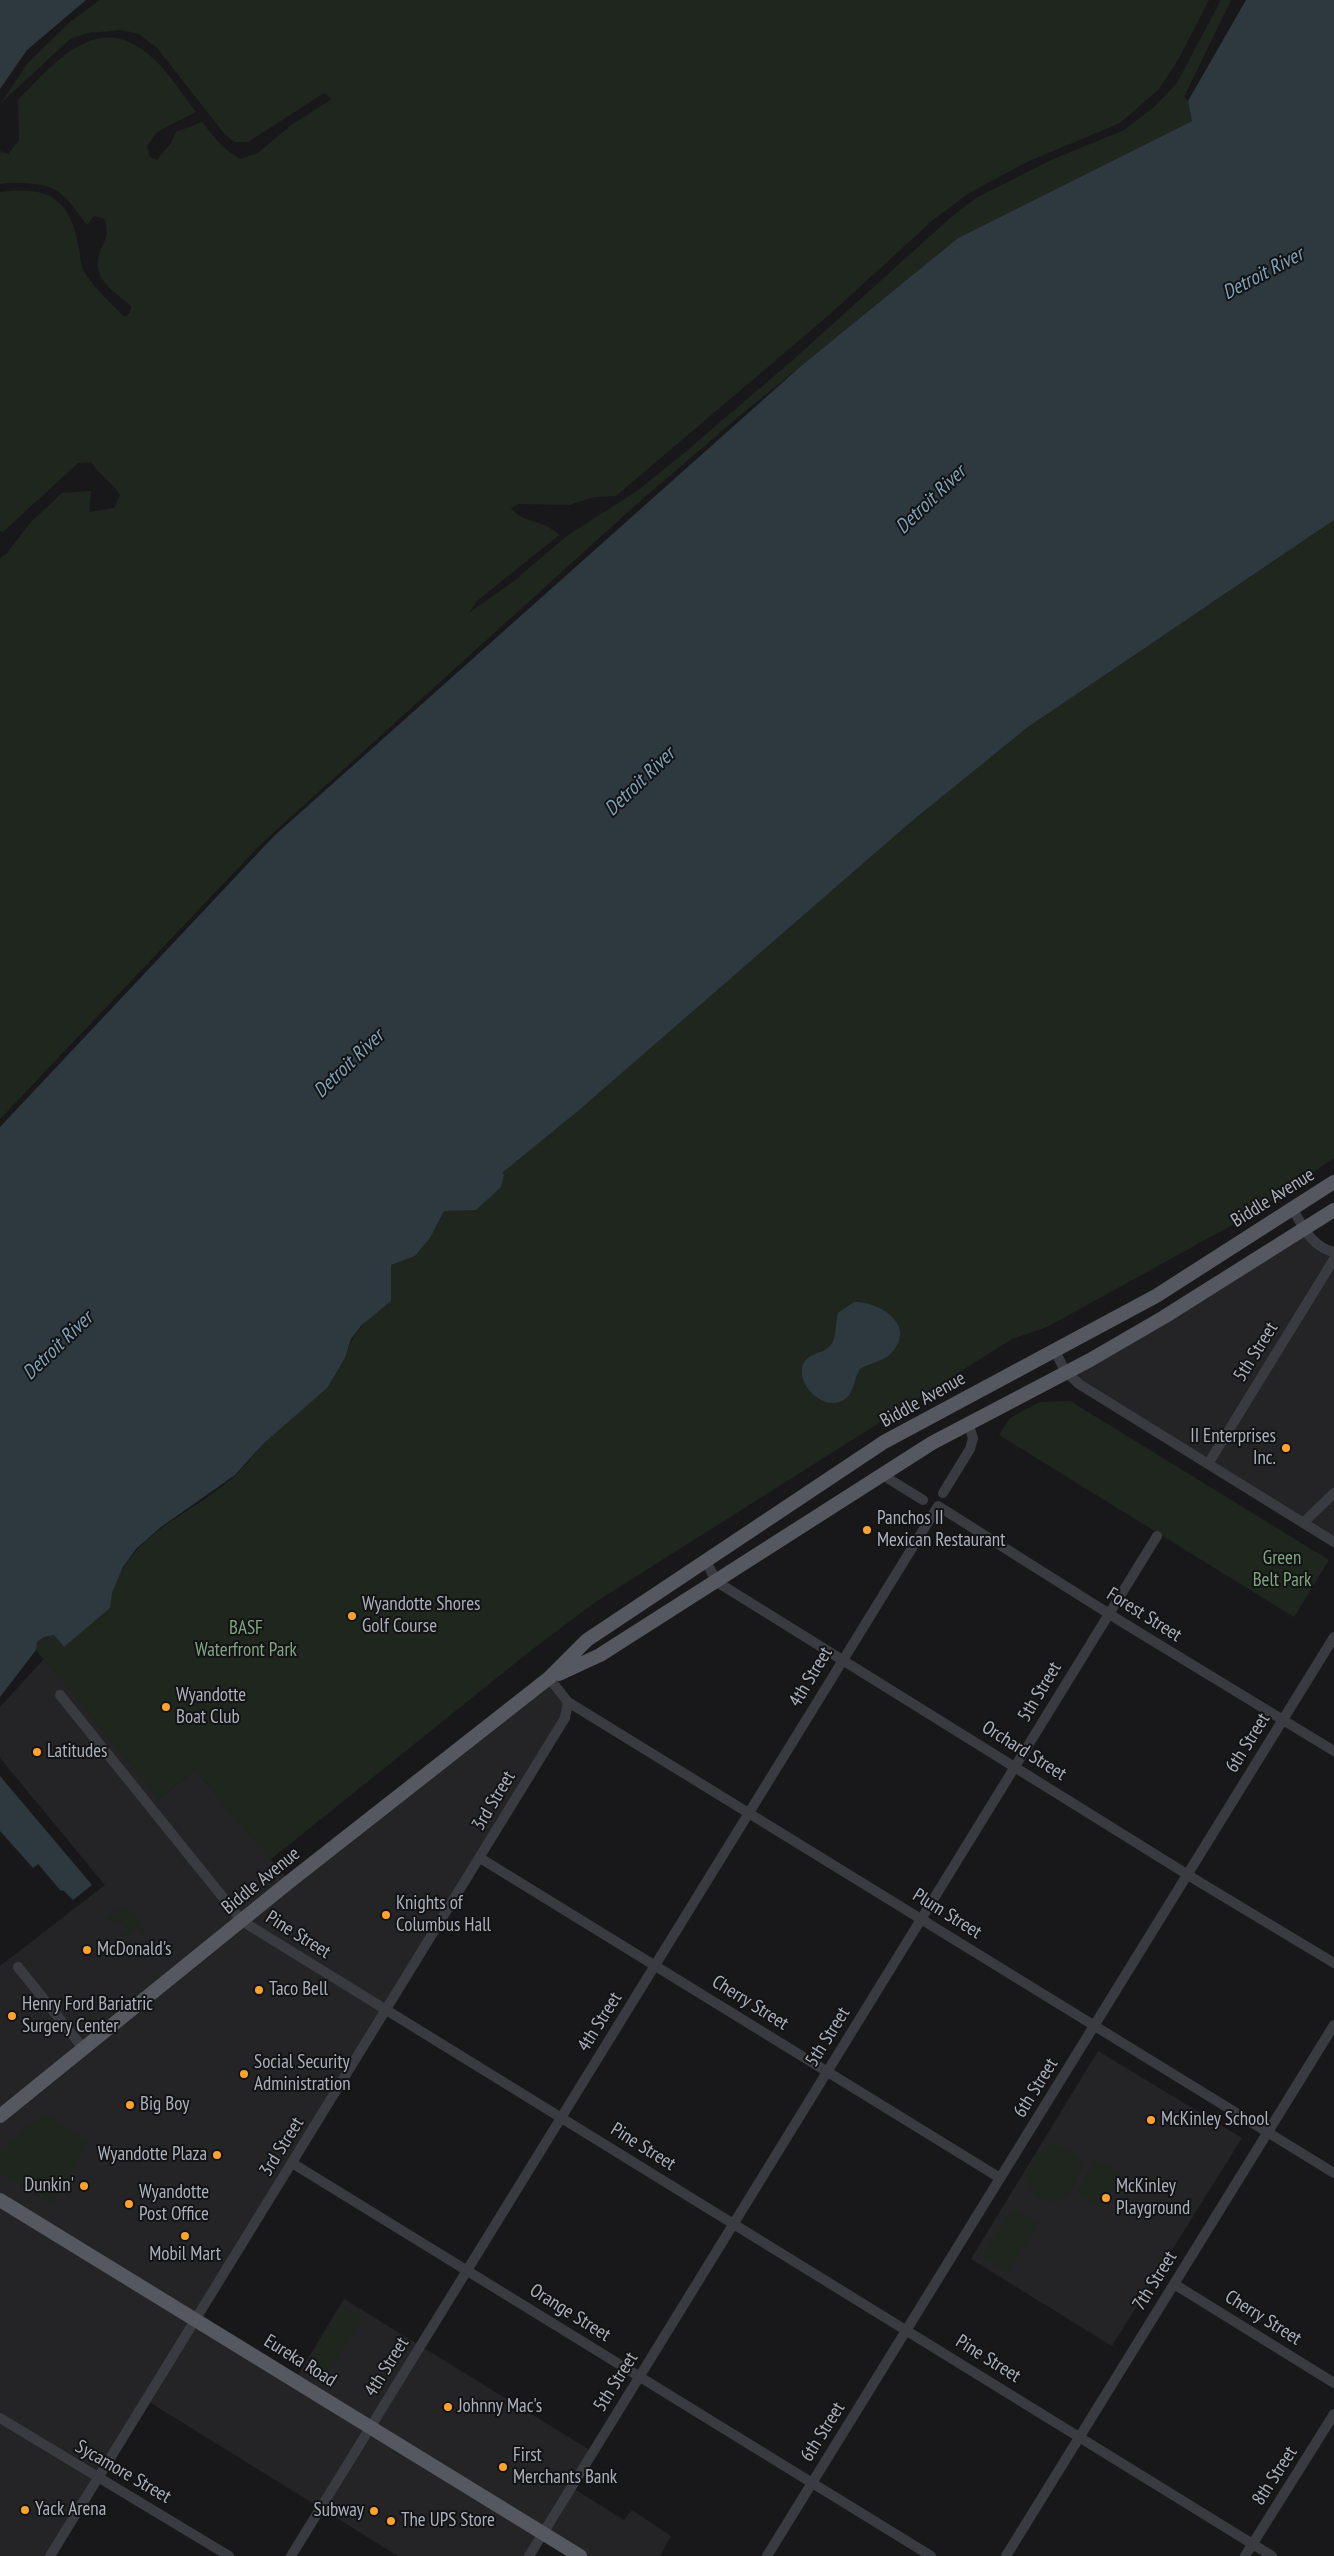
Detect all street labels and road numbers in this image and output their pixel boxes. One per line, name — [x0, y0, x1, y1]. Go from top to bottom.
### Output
street label: Biddle Avenue — [1227, 1163, 1319, 1233]
street label: 5th Street — [1229, 1318, 1283, 1386]
street label: Biddle Avenue — [876, 1367, 970, 1433]
street label: Forest Street — [1102, 1583, 1186, 1647]
street label: 4th Street — [784, 1643, 838, 1711]
street label: 5th Street — [1013, 1658, 1067, 1726]
street label: 6th Street — [1221, 1709, 1275, 1777]
street label: Orchard Street — [978, 1716, 1070, 1786]
street label: 3rd Street — [467, 1767, 521, 1835]
street label: Biddle Avenue — [217, 1843, 305, 1919]
street label: Plum Street — [908, 1884, 986, 1944]
street label: Pine Street — [261, 1906, 335, 1964]
street label: Cherry Street — [708, 1971, 792, 2035]
street label: 4th Street — [573, 1988, 627, 2056]
street label: 5th Street — [801, 2003, 855, 2071]
street label: 6th Street — [1009, 2054, 1063, 2122]
street label: 3rd Street — [255, 2113, 309, 2181]
street label: Pine Street — [606, 2118, 680, 2176]
street label: 7th Street — [1128, 2247, 1182, 2315]
street label: Orange Street — [525, 2279, 615, 2347]
street label: Cherry Street — [1221, 2286, 1305, 2350]
street label: Eureka Road — [260, 2330, 340, 2392]
street label: Pine Street — [951, 2330, 1025, 2388]
street label: 4th Street — [360, 2333, 414, 2401]
street label: 5th Street — [589, 2348, 643, 2416]
street label: 6th Street — [796, 2398, 850, 2466]
street label: Sycamore Street — [71, 2435, 175, 2509]
street label: 8th Street — [1248, 2442, 1302, 2510]

